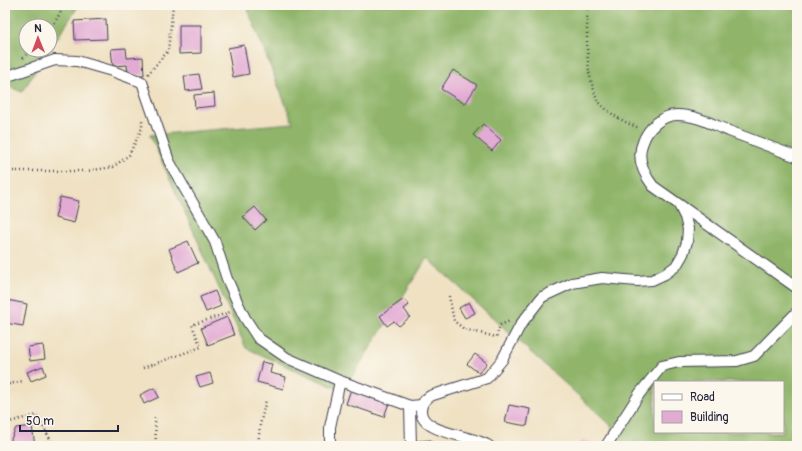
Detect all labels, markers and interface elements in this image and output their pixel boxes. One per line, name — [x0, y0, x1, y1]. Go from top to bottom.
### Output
north arrow — [18, 18, 58, 58]
text: N — [34, 22, 42, 35]
legend — [654, 381, 784, 433]
text: Road — [690, 390, 715, 405]
scale bar — [20, 407, 118, 433]
text: Building — [690, 410, 729, 425]
text: 50 m — [26, 414, 54, 429]

